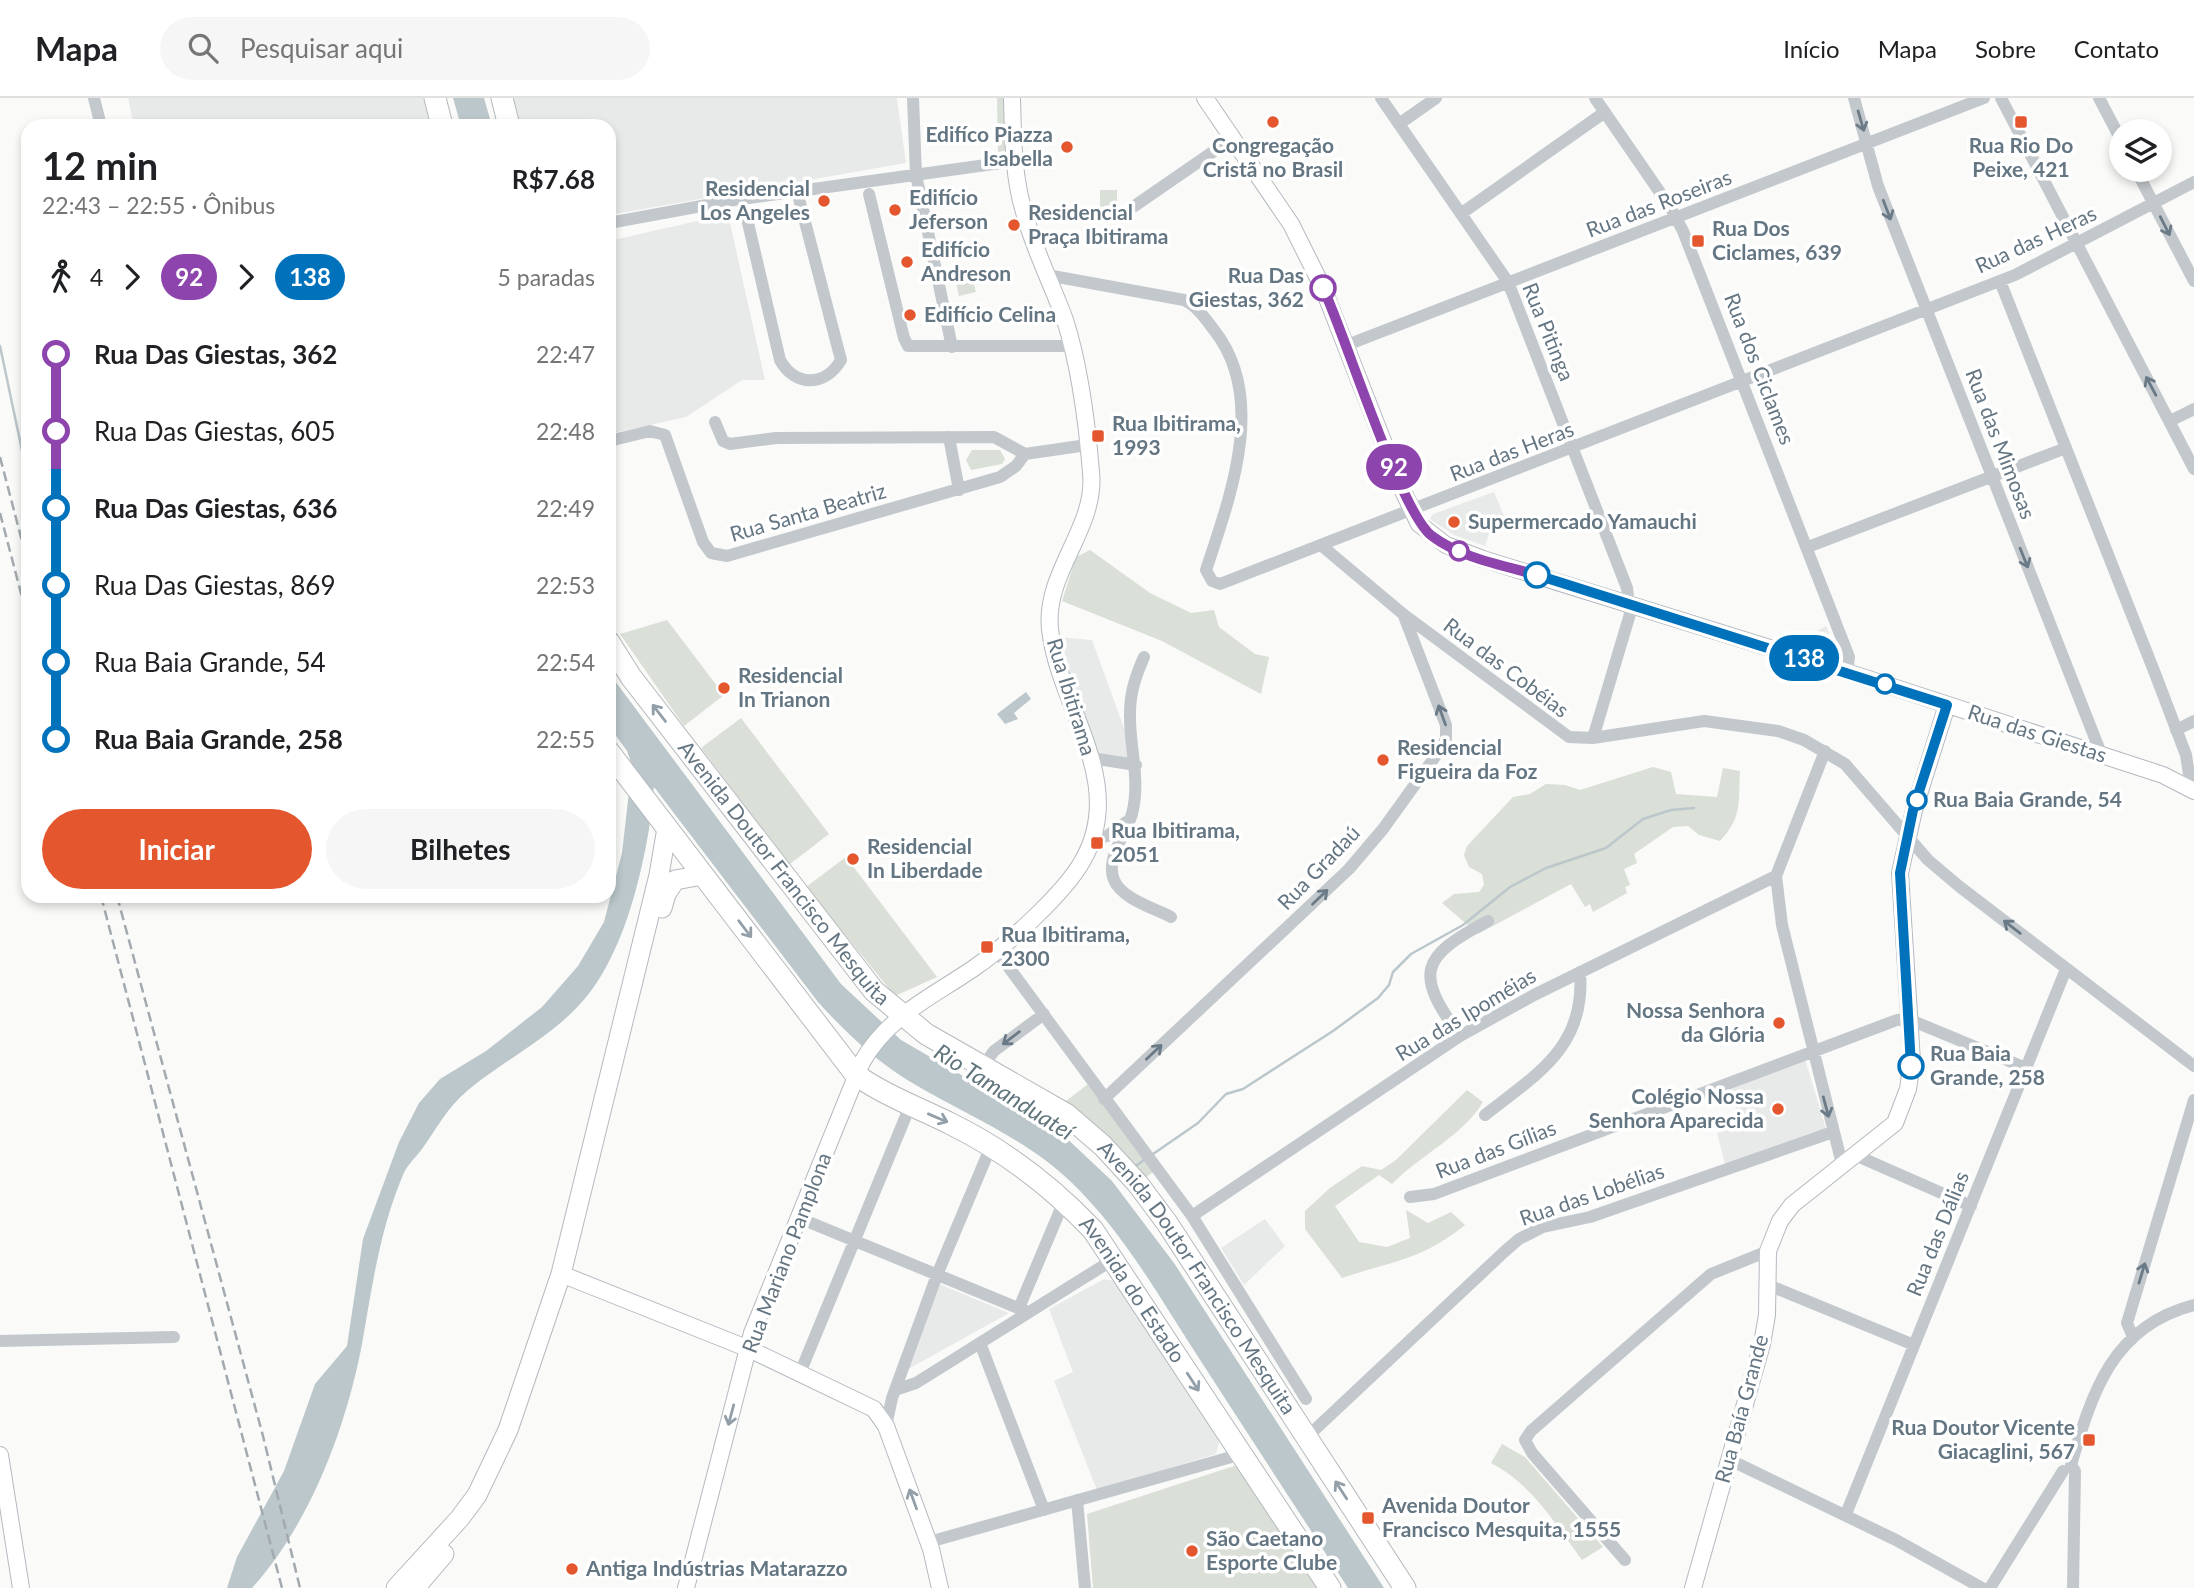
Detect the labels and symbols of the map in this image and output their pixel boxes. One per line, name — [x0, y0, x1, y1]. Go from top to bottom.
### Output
one-way arrow — [1855, 110, 1868, 132]
marker: Congregação Cristã no Brasil — [1265, 114, 1281, 130]
marker: Rua Rio Do Peixe, 421 — [2013, 114, 2029, 130]
place label: Edifíco Piazza Isabella — [925, 121, 1053, 170]
place label: Congregação Cristã no Brasil — [1203, 132, 1343, 181]
place label: Rua Rio Do Peixe, 421 — [1969, 132, 2073, 181]
marker: Edifíco Piazza Isabella — [1059, 139, 1075, 155]
street label: Rua das Roseiras — [1582, 163, 1735, 242]
place label: Residencial Los Angeles — [700, 175, 810, 224]
place label: Edifício Jeferson — [909, 184, 988, 233]
marker: Residencial Los Angeles — [816, 193, 832, 209]
one-way arrow — [1882, 198, 1894, 220]
place label: Residencial Praça Ibitirama — [1028, 199, 1169, 248]
street label: Rua das Heras — [1971, 200, 2100, 278]
marker: Edifício Jeferson — [887, 202, 903, 218]
place label: Rua Dos Ciclames, 639 — [1712, 215, 1842, 264]
one-way arrow — [2159, 215, 2173, 235]
marker: Residencial Praça Ibitirama — [1006, 217, 1022, 233]
marker: Rua Dos Ciclames, 639 — [1690, 233, 1706, 249]
place label: Edifício Andreson — [920, 236, 1011, 285]
marker: Edifício Andreson — [899, 254, 915, 270]
place label: Rua Das Giestas, 362 — [1189, 262, 1304, 311]
marker: Rua Das Giestas, 362 — [1310, 275, 1336, 301]
street label: Rua Pitinga — [1518, 279, 1580, 384]
street label: Rua dos Ciclames — [1720, 289, 1801, 448]
place label: Edifício Celina — [924, 301, 1056, 326]
marker: Edifício Celina — [902, 307, 918, 323]
street label: Rua das Mimosas — [1961, 365, 2042, 522]
one-way arrow — [2144, 376, 2158, 397]
place label: Rua Ibitirama, 1993 — [1112, 410, 1241, 459]
street label: Rua das Heras — [1446, 416, 1577, 486]
marker: Rua Ibitirama, 1993 — [1090, 428, 1106, 444]
line badge: 92 — [1362, 444, 1426, 490]
street label: Rua Santa Beatriz — [727, 477, 889, 546]
place label: Supermercado Yamauchi — [1468, 508, 1697, 533]
marker: Supermercado Yamauchi — [1446, 514, 1462, 530]
unlabelled marker — [1449, 541, 1469, 561]
one-way arrow — [2018, 547, 2031, 569]
unlabelled marker — [1524, 562, 1550, 588]
street label: Rua das Cobéias — [1439, 612, 1574, 722]
street label: Rua Ibitirama — [1043, 635, 1102, 758]
line badge: 138 — [1764, 635, 1844, 681]
place label: Residencial In Trianon — [738, 662, 843, 711]
unlabelled marker — [1875, 674, 1895, 694]
marker: Residencial In Trianon — [716, 680, 732, 696]
street label: Rua das Giestas — [1965, 698, 2110, 767]
one-way arrow — [652, 705, 667, 723]
one-way arrow — [1435, 705, 1448, 727]
place label: Residencial Figueira da Foz — [1397, 734, 1538, 783]
street label: Avenida Doutor Francisco Mesquita — [674, 735, 895, 1010]
marker: Residencial Figueira da Foz — [1375, 752, 1391, 768]
place label: Rua Baia Grande, 54 — [1933, 786, 2122, 811]
marker: Rua Baia Grande, 54 — [1907, 790, 1927, 810]
place label: Rua Ibitirama, 2051 — [1111, 817, 1240, 866]
street label: Rua Gradaú — [1272, 820, 1364, 914]
place label: Residencial In Liberdade — [867, 833, 983, 882]
marker: Rua Ibitirama, 2051 — [1089, 835, 1105, 851]
marker: Residencial In Liberdade — [845, 851, 861, 867]
one-way arrow — [1311, 888, 1328, 905]
one-way arrow — [737, 919, 752, 938]
one-way arrow — [2004, 920, 2022, 935]
place label: Rua Ibitirama, 2300 — [1001, 921, 1130, 970]
marker: Rua Ibitirama, 2300 — [979, 939, 995, 955]
street label: Rua das Ipoméias — [1391, 962, 1540, 1065]
place label: Nossa Senhora da Glória — [1626, 997, 1765, 1046]
marker: Nossa Senhora da Glória — [1771, 1015, 1787, 1031]
one-way arrow — [1002, 1031, 1021, 1045]
water label: Rio Tamanduateí — [930, 1037, 1081, 1146]
place label: Rua Baia Grande, 258 — [1930, 1040, 2045, 1089]
one-way arrow — [1145, 1044, 1162, 1061]
marker: Rua Baia Grande, 258 — [1898, 1053, 1924, 1079]
place label: Colégio Nossa Senhora Aparecida — [1589, 1083, 1764, 1132]
one-way arrow — [1820, 1096, 1833, 1118]
marker: Colégio Nossa Senhora Aparecida — [1770, 1101, 1786, 1117]
one-way arrow — [927, 1112, 948, 1125]
street label: Rua das Gílias — [1432, 1114, 1559, 1183]
street label: Avenida Doutor Francisco Mesquita — [1093, 1135, 1302, 1418]
street label: Rua Mariano Pamplona — [736, 1149, 835, 1356]
street label: Rua das Lobélias — [1516, 1157, 1667, 1230]
street label: Rua das Dálias — [1900, 1167, 1973, 1300]
street label: Avenida do Estado — [1075, 1210, 1191, 1367]
one-way arrow — [2137, 1262, 2150, 1284]
street label: Rua Baía Grande — [1709, 1332, 1772, 1486]
one-way arrow — [1186, 1372, 1200, 1391]
one-way arrow — [724, 1404, 737, 1426]
place label: Rua Doutor Vicente Giacaglini, 567 — [1891, 1414, 2075, 1463]
marker: Rua Doutor Vicente Giacaglini, 567 — [2081, 1432, 2097, 1448]
one-way arrow — [1334, 1480, 1348, 1500]
one-way arrow — [906, 1489, 918, 1511]
place label: Avenida Doutor Francisco Mesquita, 1555 — [1381, 1492, 1621, 1541]
marker: Avenida Doutor Francisco Mesquita, 1555 — [1360, 1510, 1376, 1526]
place label: São Caetano Esporte Clube — [1206, 1525, 1337, 1574]
marker: São Caetano Esporte Clube — [1184, 1543, 1200, 1559]
place label: Antiga Indústrias Matarazzo — [585, 1555, 848, 1580]
marker: Antiga Indústrias Matarazzo — [564, 1561, 580, 1577]

